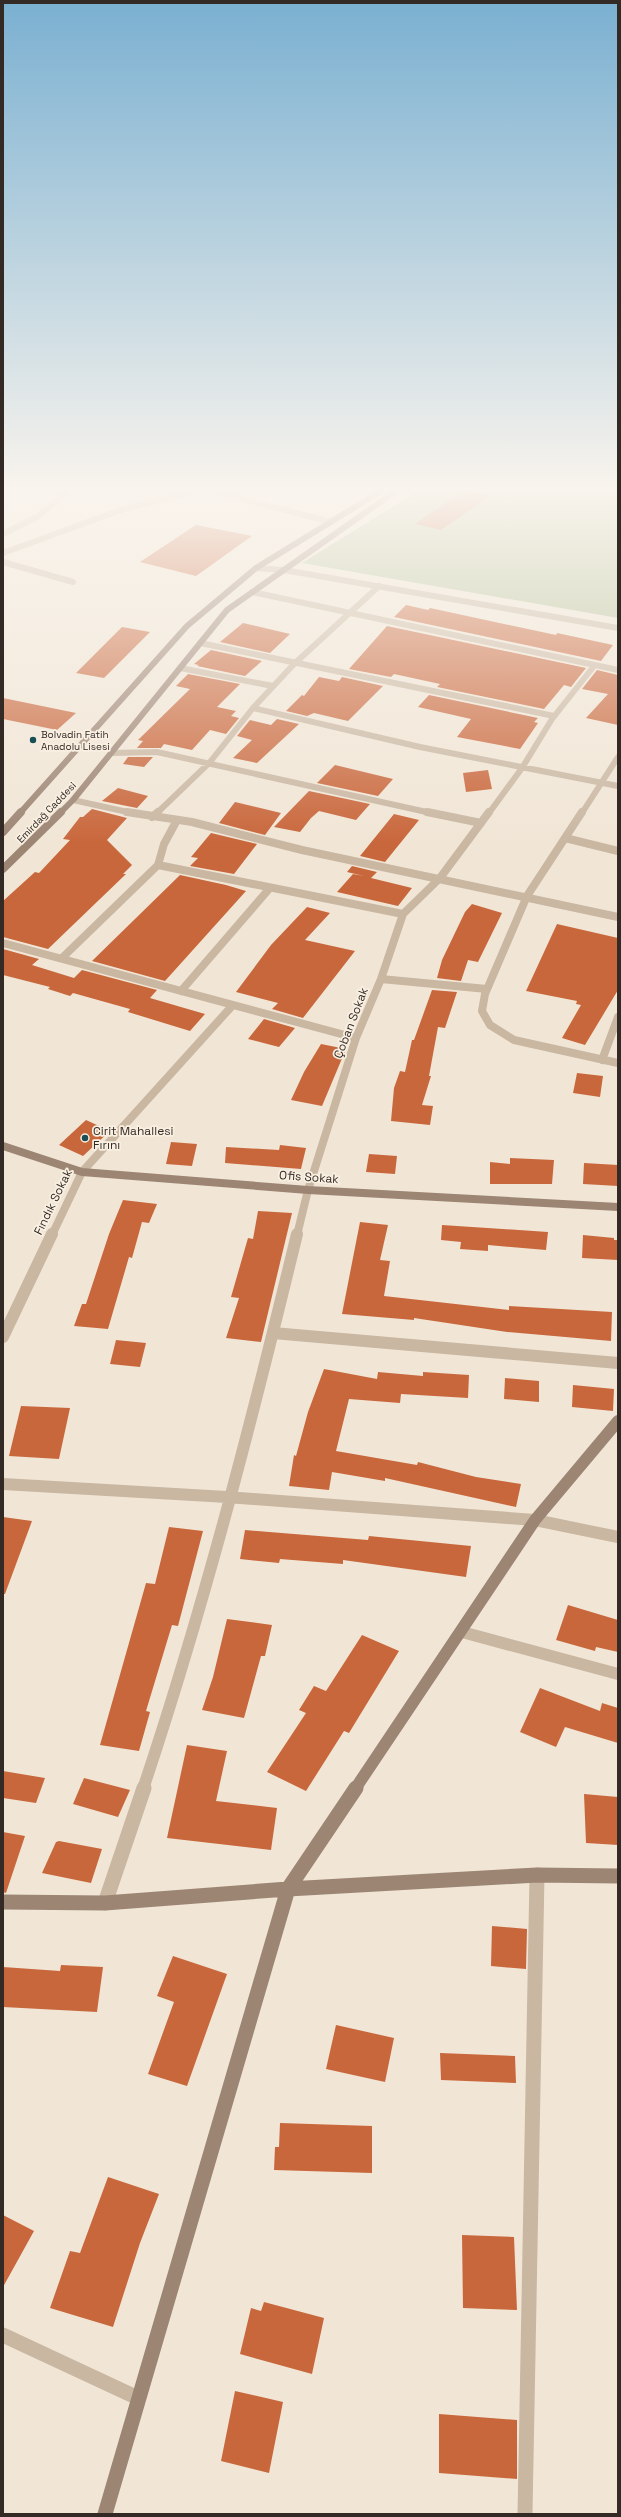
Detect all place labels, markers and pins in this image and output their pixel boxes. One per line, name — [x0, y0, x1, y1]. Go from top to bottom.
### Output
place label: Bolvadin Fatih Anadolu Lisesi — [41, 728, 110, 753]
marker: Bolvadin Fatih Anadolu Lisesi — [28, 735, 38, 745]
place label: Cirit Mahallesi Fırını — [93, 1123, 174, 1153]
marker: Cirit Mahallesi Fırını — [80, 1133, 90, 1143]

